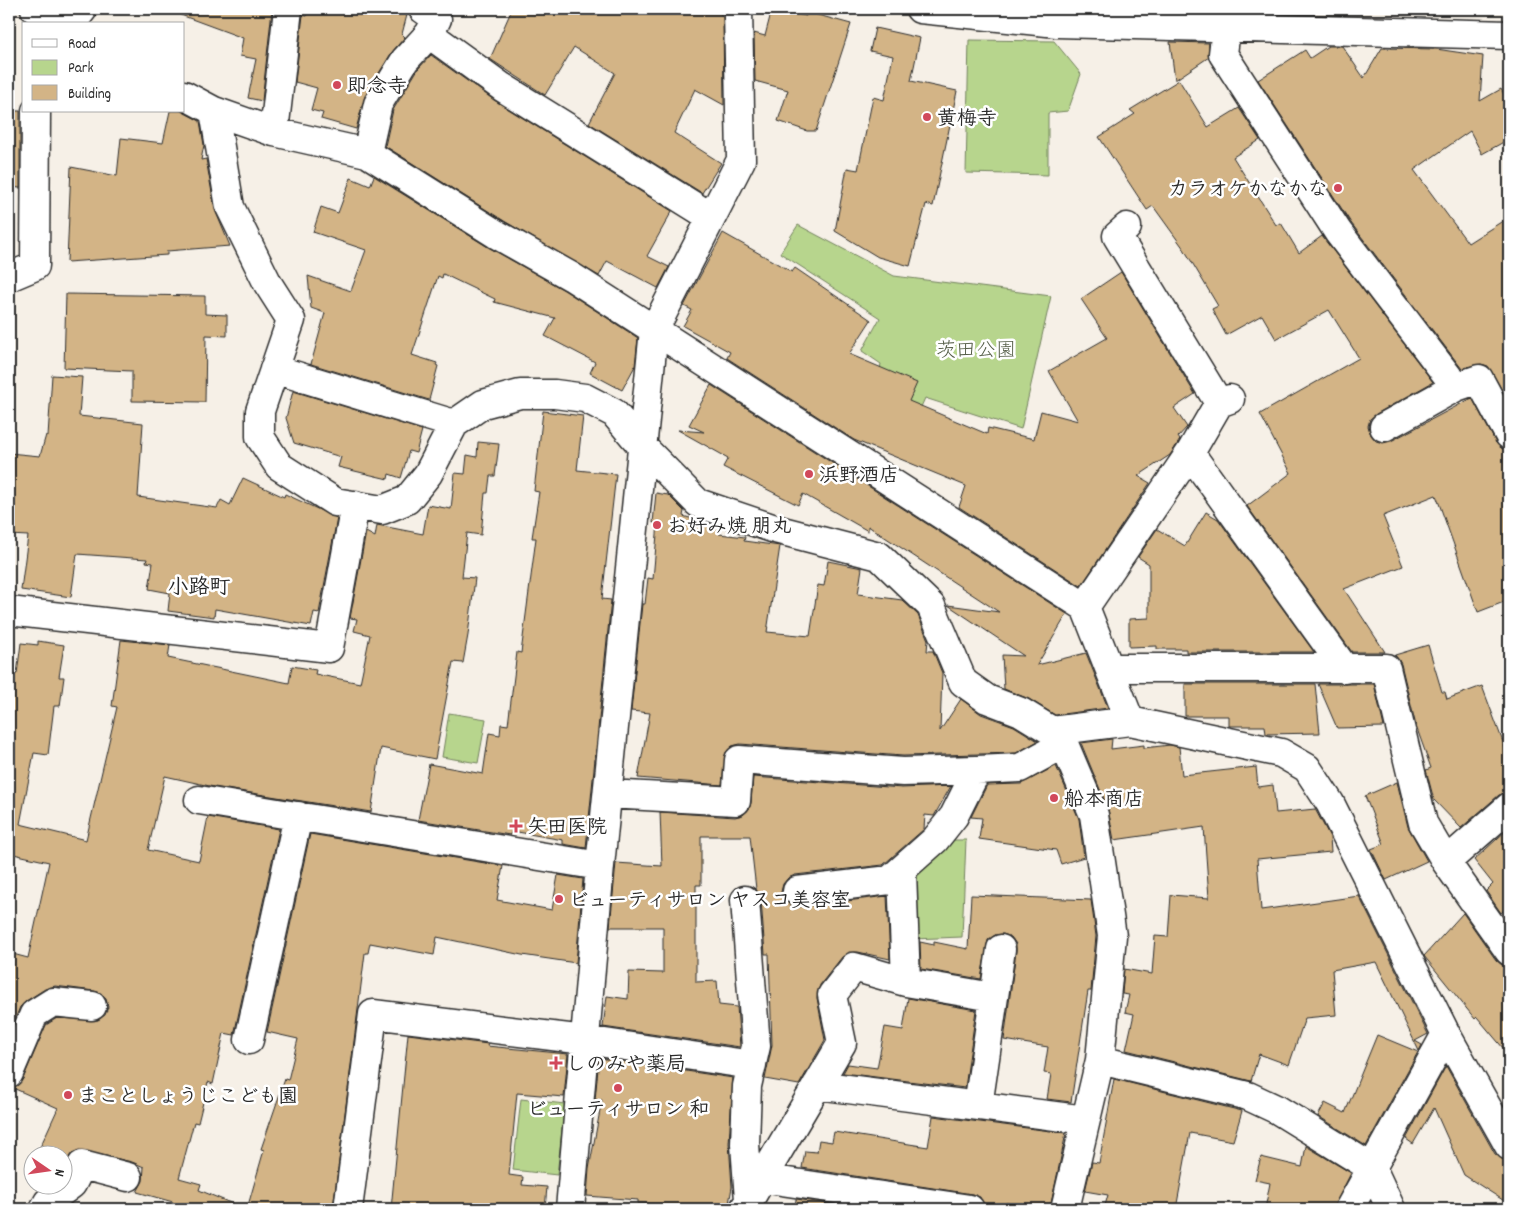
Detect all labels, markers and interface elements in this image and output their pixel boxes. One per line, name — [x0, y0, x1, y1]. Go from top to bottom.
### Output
legend — [22, 22, 185, 112]
text: Road — [68, 34, 96, 56]
text: Park — [68, 58, 94, 80]
place label: 即念寺 — [347, 74, 407, 102]
marker: 即念寺 — [331, 79, 343, 91]
text: Building — [68, 84, 111, 106]
place label: 黄梅寺 — [937, 106, 997, 134]
marker: 黄梅寺 — [921, 111, 933, 123]
place label: カラオケかなかな — [1168, 177, 1328, 205]
marker: カラオケかなかな — [1332, 182, 1344, 194]
park label: 茨田公園 — [936, 338, 1016, 366]
place label: 浜野酒店 — [819, 463, 899, 491]
marker: 浜野酒店 — [803, 468, 815, 480]
place label: お好み焼 朋丸 — [667, 514, 792, 542]
marker: お好み焼 朋丸 — [651, 519, 663, 531]
district label: 小路町 — [168, 574, 231, 604]
place label: 船本商店 — [1064, 787, 1144, 815]
marker: 船本商店 — [1048, 792, 1060, 804]
place label: 矢田医院 — [527, 815, 607, 843]
marker: 矢田医院 — [509, 819, 523, 833]
place label: ビューティサロン ヤスコ美容室 — [569, 888, 851, 916]
marker: ビューティサロン ヤスコ美容室 — [553, 893, 565, 905]
place label: しのみや薬局 — [566, 1052, 686, 1080]
marker: しのみや薬局 — [550, 1057, 562, 1069]
marker: ビューティサロン 和 — [612, 1082, 624, 1094]
place label: まことしょうじこども園 — [78, 1084, 298, 1112]
marker: まことしょうじこども園 — [62, 1089, 74, 1101]
place label: ビューティサロン 和 — [527, 1097, 709, 1125]
north arrow — [22, 1146, 72, 1196]
text: N — [48, 1167, 69, 1178]

